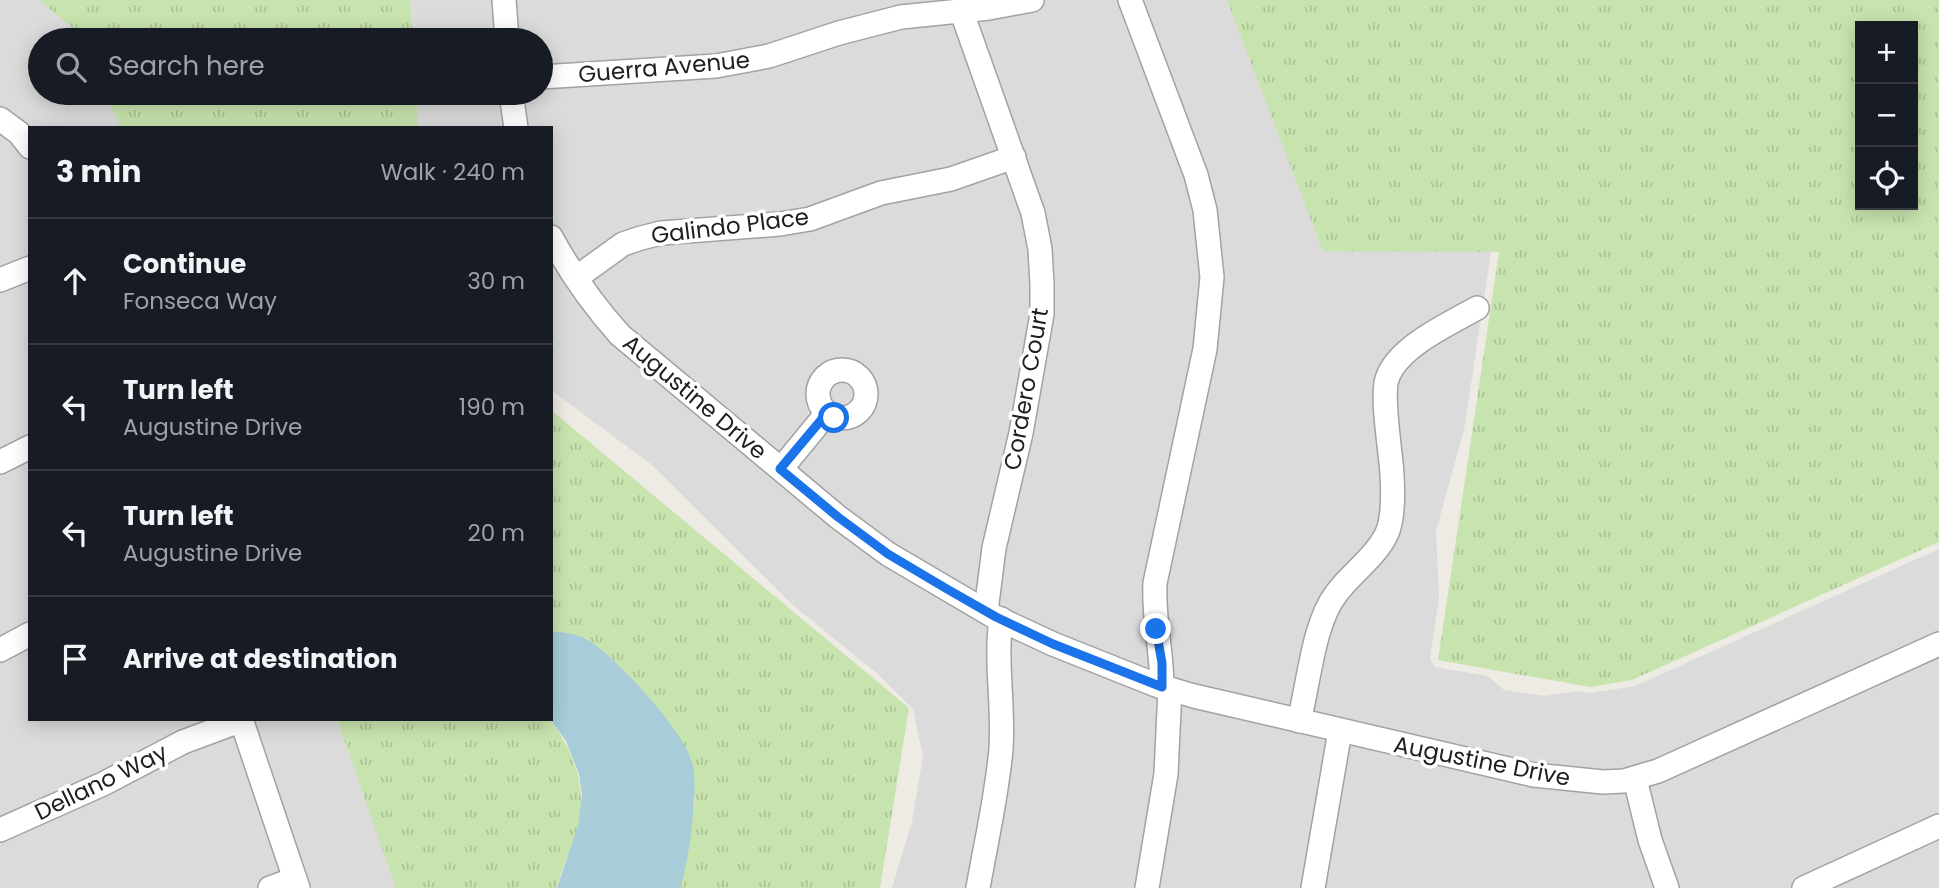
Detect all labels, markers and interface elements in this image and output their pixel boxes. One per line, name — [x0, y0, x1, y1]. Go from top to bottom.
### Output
map controls — [1855, 21, 1918, 210]
button: + — [1855, 21, 1918, 84]
search box — [28, 28, 553, 105]
street label: Guerra Avenue — [577, 44, 751, 90]
icon: search — [52, 48, 90, 86]
text: Search here — [108, 48, 265, 84]
button: − — [1855, 84, 1918, 147]
button: locate — [1855, 147, 1918, 210]
text: 3 min — [56, 150, 141, 193]
text: Walk · 240 m — [380, 156, 525, 188]
street label: Galindo Place — [649, 200, 811, 252]
text: Continue — [123, 246, 246, 282]
icon: ahead — [56, 262, 94, 300]
text: 30 m — [467, 265, 525, 297]
text: Fonseca Way — [123, 285, 277, 317]
street label: Cordero Court — [996, 305, 1056, 473]
street label: Augustine Drive — [616, 327, 774, 467]
text: Turn left — [123, 372, 234, 408]
icon: left — [56, 388, 94, 426]
text: 190 m — [459, 391, 525, 423]
route start — [818, 402, 849, 433]
text: Augustine Drive — [123, 411, 302, 443]
text: Turn left — [123, 498, 234, 534]
icon: left — [56, 514, 94, 552]
text: 20 m — [467, 517, 525, 549]
text: Augustine Drive — [123, 537, 302, 569]
route end — [1140, 613, 1171, 644]
icon: arrive — [56, 640, 94, 678]
text: Arrive at destination — [123, 641, 398, 677]
street label: Augustine Drive — [1391, 728, 1573, 794]
street label: Dellano Way — [29, 736, 173, 828]

